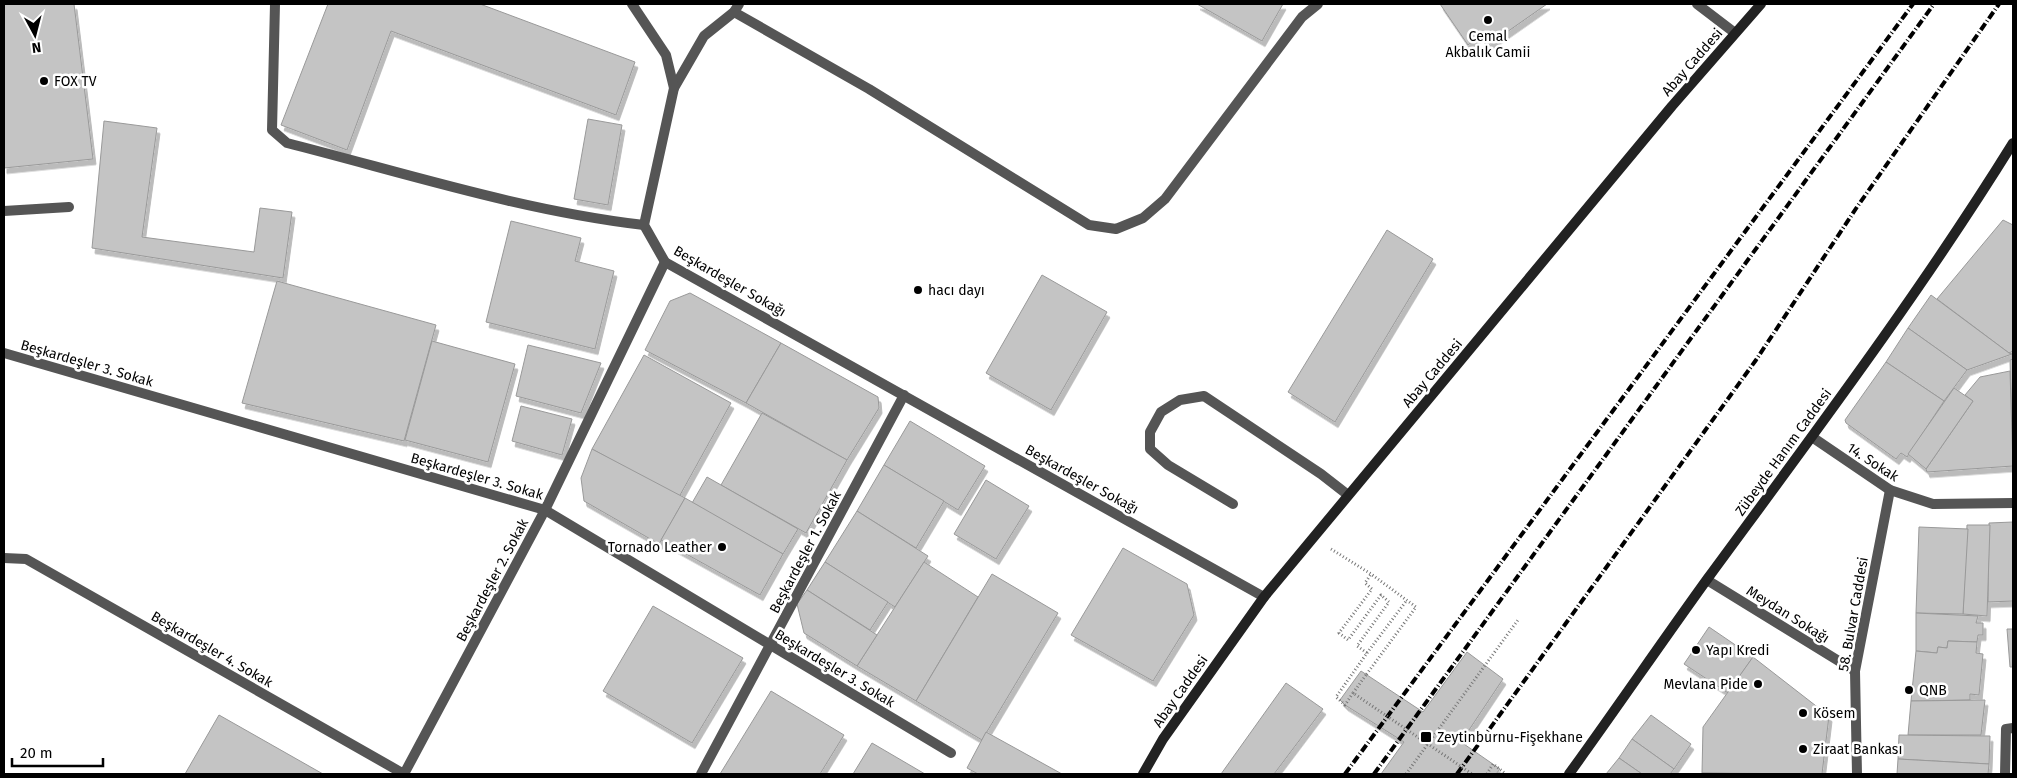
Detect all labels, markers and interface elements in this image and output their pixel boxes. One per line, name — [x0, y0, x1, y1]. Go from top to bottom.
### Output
north arrow — [10, 10, 60, 60]
marker: Cemal Akbalık Camii — [1482, 14, 1494, 26]
street label: Abay Caddesi — [1658, 25, 1726, 100]
place label: Cemal Akbalık Camii — [1446, 28, 1530, 61]
text: N — [31, 38, 42, 56]
place label: FOX TV — [54, 73, 97, 90]
marker: FOX TV — [38, 75, 50, 87]
street label: Beşkardeşler Sokağı — [670, 242, 789, 321]
place label: hacı dayı — [928, 282, 985, 299]
marker: hacı dayı — [912, 284, 924, 296]
street label: Beşkardeşler 3. Sokak — [19, 336, 156, 391]
street label: Abay Caddesi — [1399, 336, 1466, 411]
street label: Zübeyde Hanım Caddesi — [1732, 385, 1835, 519]
street label: 14. Sokak — [1844, 439, 1902, 486]
street label: Beşkardeşler Sokağı — [1022, 441, 1141, 518]
street label: Beşkardeşler 3. Sokak — [409, 449, 546, 504]
street label: Beşkardeşler 1. Sokak — [766, 487, 845, 616]
street label: Beşkardeşler 2. Sokak — [453, 515, 533, 645]
place label: Tornado Leather — [608, 539, 713, 556]
marker: Tornado Leather — [716, 541, 728, 553]
street label: 58. Bulvar Caddesi — [1835, 555, 1872, 673]
street label: Meydan Sokağı — [1743, 582, 1832, 647]
street label: Beşkardeşler 4. Sokak — [148, 608, 276, 692]
street label: Beşkardeşler 3. Sokak — [772, 626, 899, 711]
place label: Yapı Kredi — [1706, 642, 1769, 659]
marker: Yapı Kredi — [1690, 644, 1702, 656]
street label: Abay Caddesi — [1149, 652, 1212, 731]
place label: Mevlana Pide — [1663, 676, 1748, 693]
marker: Mevlana Pide — [1752, 678, 1764, 690]
place label: QNB — [1919, 682, 1947, 699]
marker: QNB — [1903, 684, 1915, 696]
place label: Kösem — [1813, 705, 1855, 722]
marker: Kösem — [1797, 707, 1809, 719]
place label: Zeytinburnu-Fişekhane — [1437, 729, 1583, 746]
marker: Zeytinburnu-Fişekhane — [1419, 730, 1433, 744]
scale bar — [12, 736, 104, 768]
place label: Ziraat Bankası — [1813, 741, 1902, 758]
marker: Ziraat Bankası — [1797, 743, 1809, 755]
text: 20 m — [20, 744, 53, 762]

